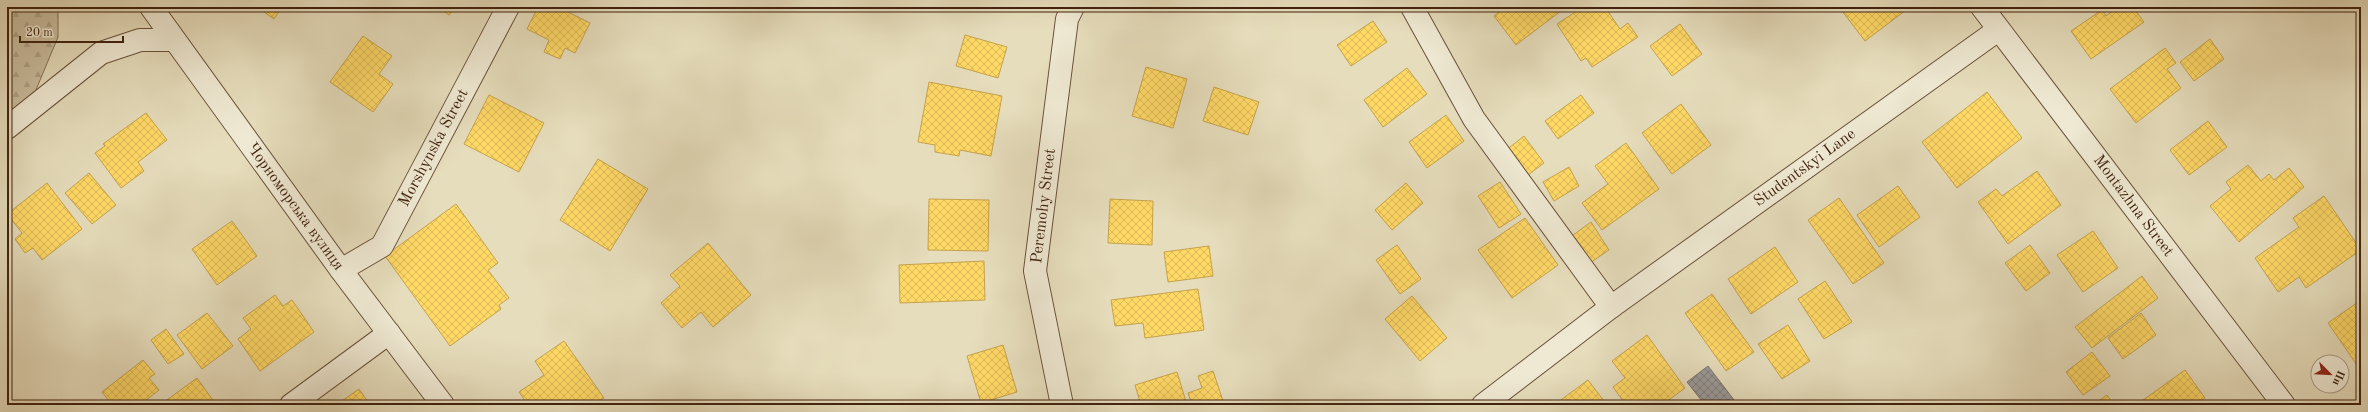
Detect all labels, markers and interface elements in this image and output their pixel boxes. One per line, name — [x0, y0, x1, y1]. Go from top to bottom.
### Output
scale bar — [20, 18, 123, 44]
text: 20 m — [26, 27, 53, 39]
street label: Morshynska Street — [396, 86, 472, 209]
street label: Studentskyi Lane — [1751, 126, 1859, 210]
street label: Чорноморська вулиця — [244, 140, 346, 274]
street label: Peremohy Street — [1029, 147, 1059, 265]
street label: Montazhna Street — [2090, 152, 2177, 260]
north arrow — [2310, 354, 2350, 394]
text: Пн — [2330, 368, 2346, 387]

